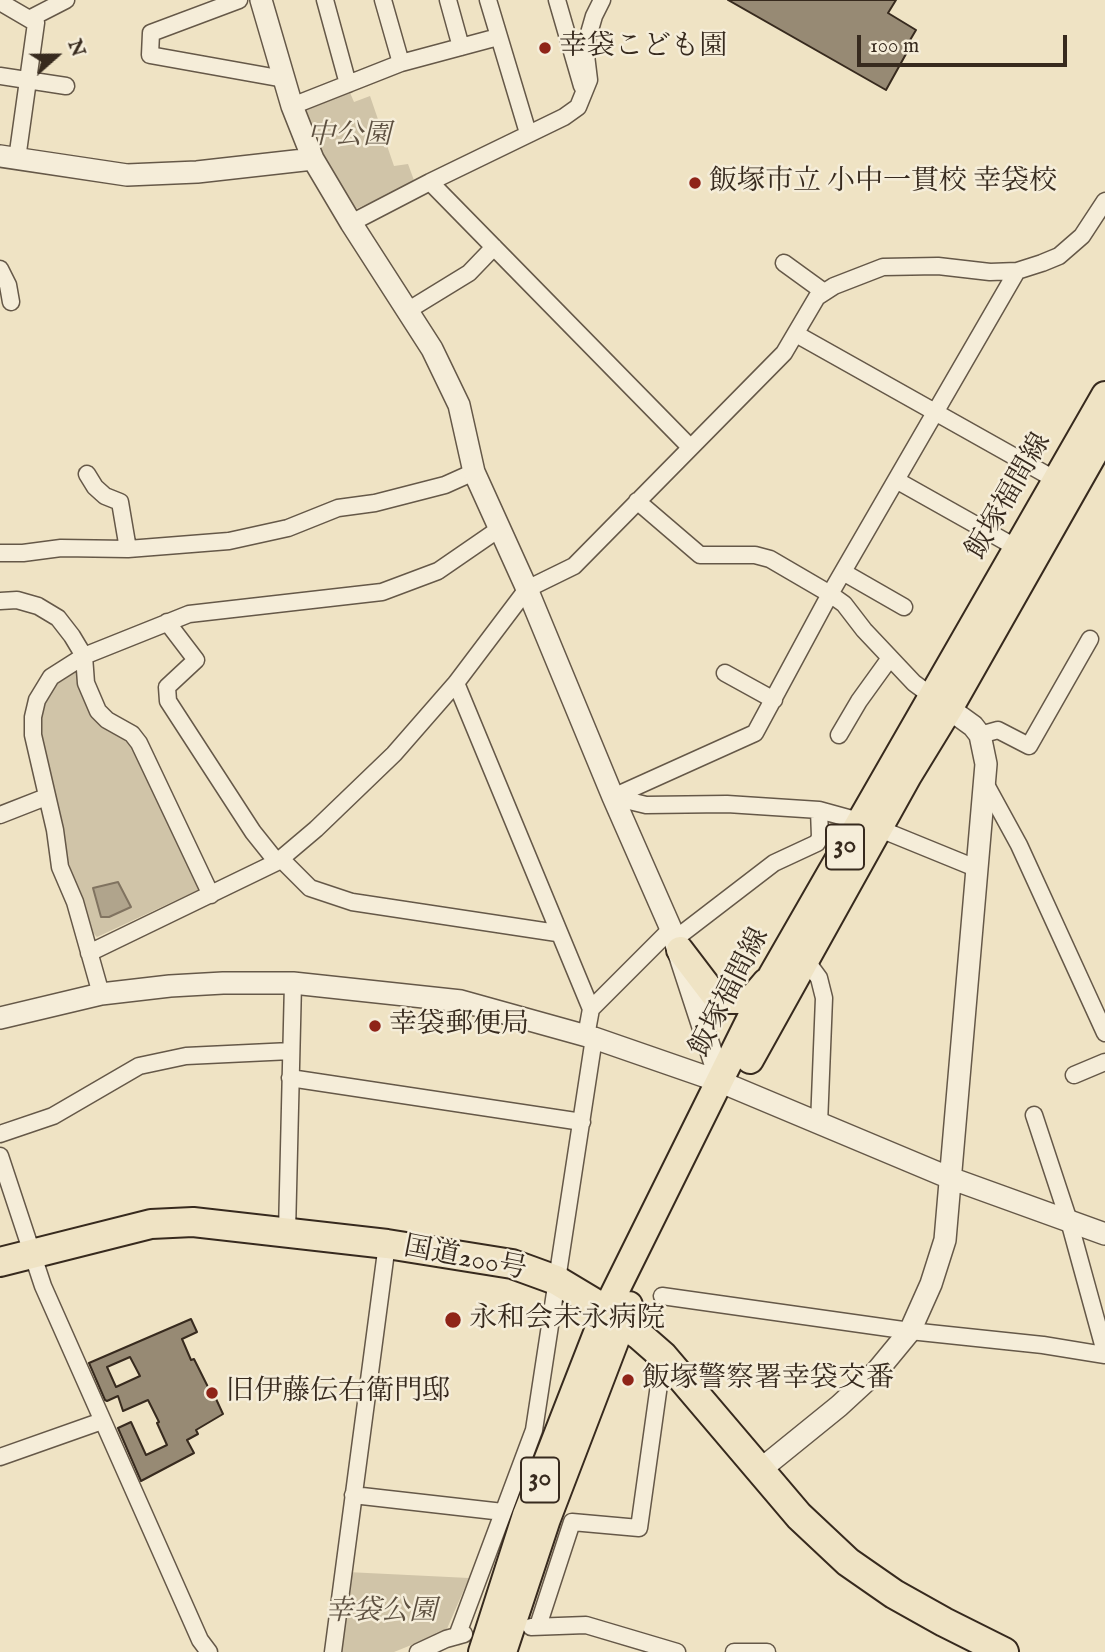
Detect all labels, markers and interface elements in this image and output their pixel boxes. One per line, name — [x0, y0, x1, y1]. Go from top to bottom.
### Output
north arrow — [21, 21, 91, 91]
scale bar — [860, 21, 1070, 65]
place label: 幸袋こども園 — [559, 31, 727, 65]
text: 100 m — [870, 33, 919, 60]
text: N — [61, 36, 90, 60]
marker: 幸袋こども園 — [537, 40, 553, 56]
park label: 中公園 — [307, 120, 391, 154]
place label: 飯塚市立 小中一貫校 幸袋校 — [709, 166, 1057, 200]
marker: 飯塚市立 小中一貫校 幸袋校 — [687, 175, 703, 191]
street label: 飯塚福間線 — [960, 428, 1060, 566]
road number: 30 — [826, 824, 864, 870]
street label: 飯塚福間線 — [684, 923, 778, 1063]
place label: 幸袋郵便局 — [389, 1009, 529, 1043]
marker: 幸袋郵便局 — [367, 1018, 383, 1034]
street label: 国道200号 — [401, 1232, 529, 1288]
place label: 永和会末永病院 — [469, 1303, 665, 1337]
marker: 永和会末永病院 — [443, 1310, 463, 1330]
place label: 飯塚警察署幸袋交番 — [642, 1363, 894, 1397]
marker: 飯塚警察署幸袋交番 — [620, 1372, 636, 1388]
place label: 旧伊藤伝右衛門邸 — [226, 1376, 450, 1410]
marker: 旧伊藤伝右衛門邸 — [204, 1385, 220, 1401]
road number: 30 — [521, 1457, 559, 1502]
park label: 幸袋公園 — [325, 1596, 437, 1630]

